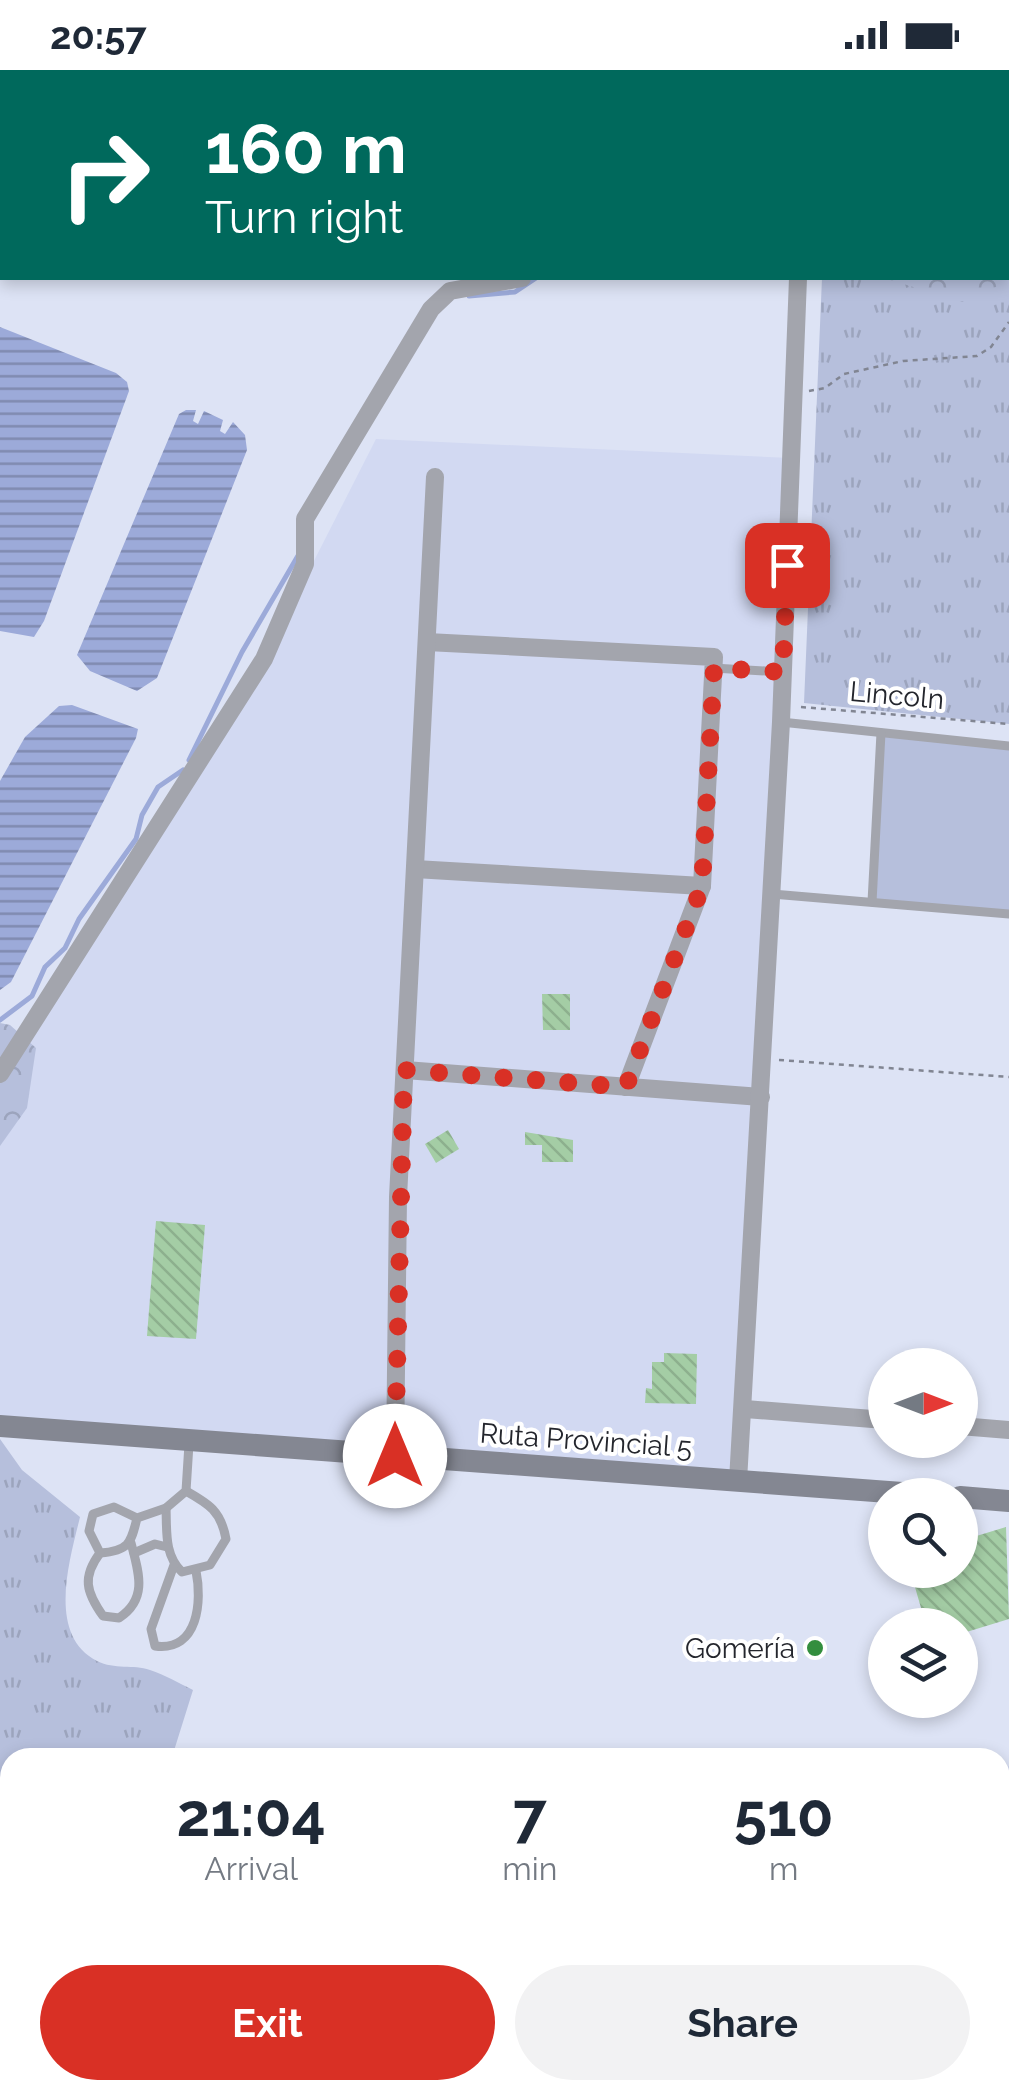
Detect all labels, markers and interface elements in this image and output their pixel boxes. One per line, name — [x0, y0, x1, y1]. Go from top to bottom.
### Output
text: 20:57 — [50, 13, 147, 58]
text: 160 m — [205, 107, 407, 189]
icon: right — [40, 110, 170, 240]
text: Turn right — [205, 191, 403, 244]
pin — [745, 523, 830, 608]
icon: arrive — [760, 538, 815, 593]
street label: Lincoln — [848, 675, 946, 716]
north arrow — [868, 1348, 978, 1458]
map controls — [868, 1348, 978, 1718]
position arrow — [343, 1404, 447, 1508]
street label: Ruta Provincial 5 — [479, 1417, 693, 1464]
button: search — [868, 1478, 978, 1588]
button: layers — [868, 1608, 978, 1718]
place label: Gomería — [685, 1632, 795, 1665]
marker: Gomería — [804, 1637, 826, 1659]
text: 21:04 — [176, 1780, 326, 1850]
text: 7 — [513, 1780, 547, 1850]
text: 510 — [734, 1780, 834, 1850]
text: Arrival — [204, 1850, 298, 1887]
text: min — [502, 1850, 557, 1887]
text: m — [769, 1850, 798, 1887]
button: Exit — [40, 1965, 495, 2080]
button: Share — [515, 1965, 970, 2080]

